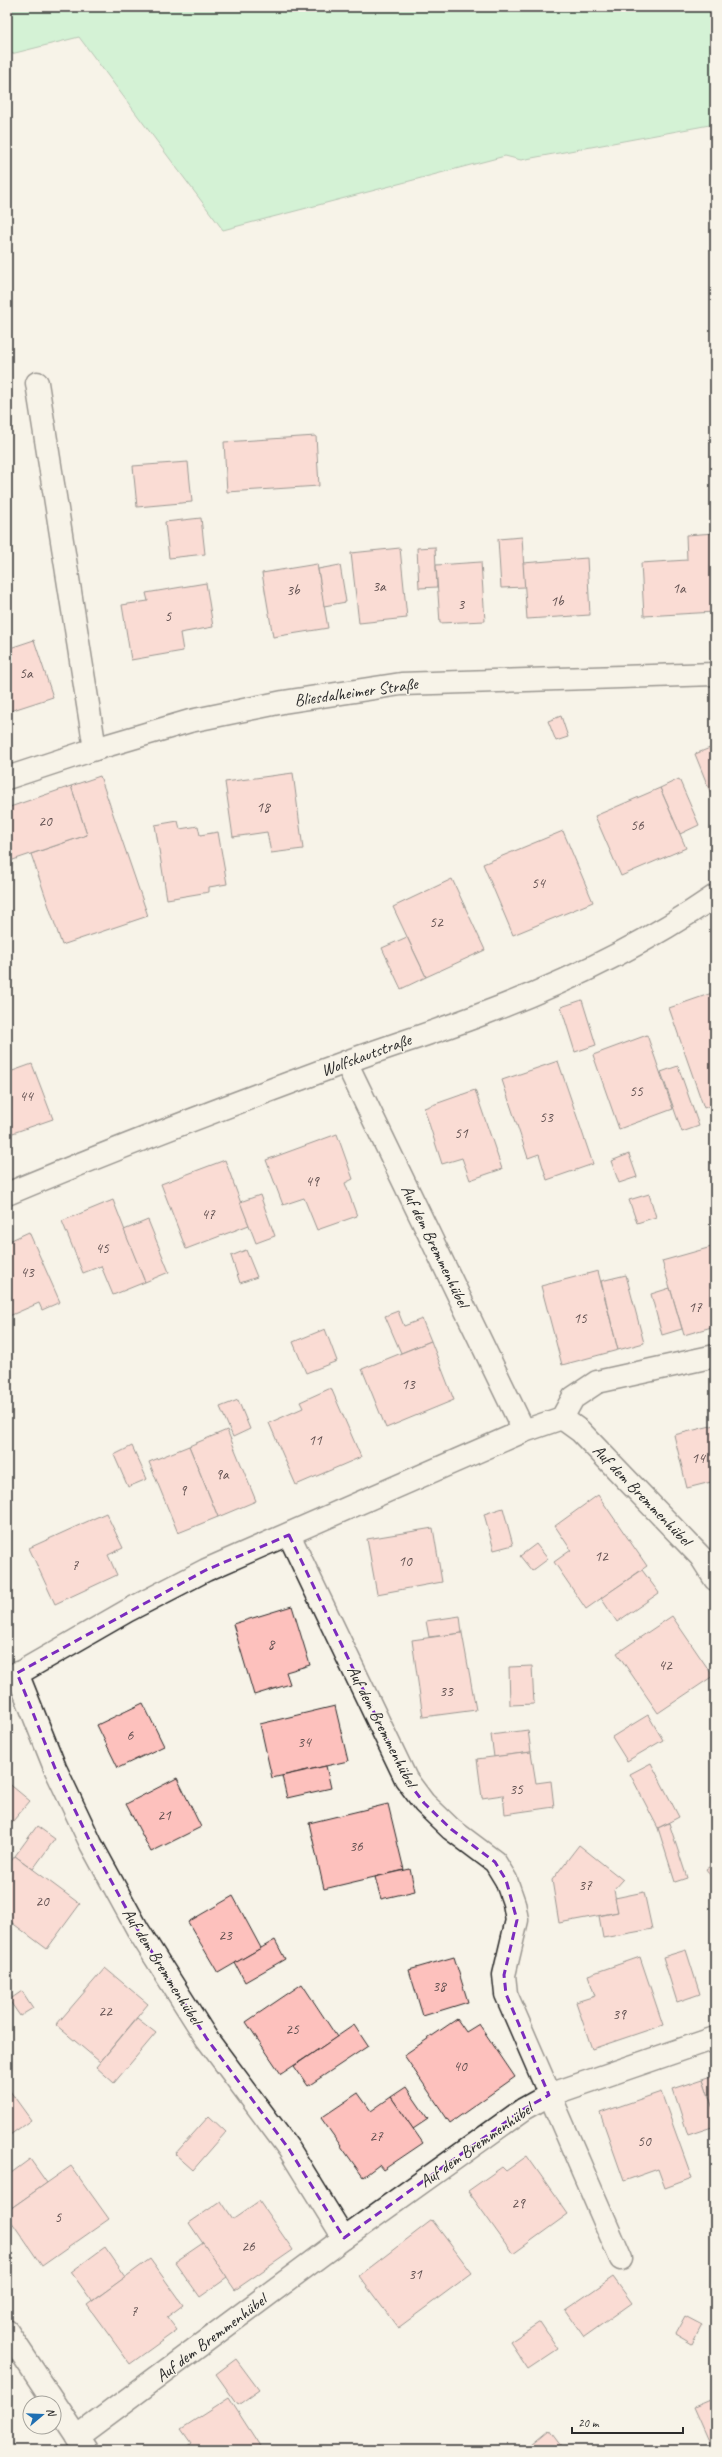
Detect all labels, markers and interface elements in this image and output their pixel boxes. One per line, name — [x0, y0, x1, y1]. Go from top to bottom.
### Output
house number: 3a — [372, 577, 387, 596]
house number: 1a — [672, 579, 687, 598]
house number: 3b — [286, 581, 301, 600]
house number: 1b — [550, 592, 565, 611]
house number: 3 — [458, 595, 466, 614]
house number: 5 — [165, 607, 173, 626]
house number: 5a — [19, 664, 34, 683]
street label: Bliesdalheimer Straße — [293, 673, 420, 711]
house number: 18 — [256, 798, 271, 817]
house number: 20 — [38, 812, 53, 831]
house number: 56 — [630, 816, 645, 835]
house number: 54 — [531, 874, 546, 893]
house number: 52 — [429, 913, 444, 932]
street label: Wolfskautstraße — [318, 1029, 415, 1081]
house number: 55 — [629, 1082, 644, 1101]
house number: 44 — [19, 1087, 34, 1106]
house number: 53 — [539, 1108, 554, 1127]
house number: 51 — [454, 1124, 469, 1143]
house number: 49 — [305, 1172, 320, 1191]
street label: Auf dem Bremmenhübel — [396, 1182, 475, 1313]
house number: 47 — [201, 1205, 216, 1224]
house number: 45 — [95, 1239, 110, 1258]
house number: 43 — [20, 1263, 35, 1282]
house number: 17 — [688, 1298, 703, 1317]
house number: 15 — [573, 1309, 588, 1328]
house number: 13 — [401, 1375, 416, 1394]
house number: 11 — [308, 1431, 323, 1450]
street label: Auf dem Bremmenhübel — [588, 1440, 698, 1552]
house number: 14 — [691, 1449, 706, 1468]
house number: 9a — [215, 1465, 230, 1484]
house number: 9 — [180, 1481, 188, 1500]
house number: 12 — [594, 1547, 609, 1566]
house number: 10 — [398, 1552, 413, 1571]
house number: 7 — [72, 1556, 80, 1575]
house number: 8 — [268, 1635, 276, 1654]
house number: 42 — [658, 1656, 673, 1675]
street label: Auf dem Bremmenhübel — [342, 1662, 423, 1793]
house number: 33 — [439, 1682, 454, 1701]
house number: 6 — [127, 1726, 135, 1745]
house number: 34 — [297, 1733, 312, 1752]
house number: 35 — [509, 1780, 524, 1799]
house number: 21 — [157, 1806, 172, 1825]
house number: 36 — [349, 1837, 364, 1856]
house number: 37 — [578, 1876, 593, 1895]
house number: 20 — [35, 1892, 50, 1911]
street label: Auf dem Bremmenhübel — [118, 1904, 208, 2031]
house number: 23 — [218, 1926, 233, 1945]
house number: 38 — [432, 1977, 447, 1996]
house number: 22 — [98, 2002, 113, 2021]
house number: 39 — [612, 2005, 627, 2024]
house number: 25 — [285, 2020, 300, 2039]
house number: 40 — [453, 2057, 468, 2076]
street label: Auf dem Bremmenhübel — [415, 2096, 539, 2192]
house number: 27 — [369, 2127, 384, 2146]
house number: 50 — [637, 2132, 652, 2151]
house number: 29 — [511, 2194, 526, 2213]
house number: 5 — [55, 2208, 63, 2227]
house number: 26 — [241, 2237, 256, 2256]
house number: 31 — [408, 2265, 423, 2284]
street label: Auf dem Bremmenhübel — [152, 2288, 273, 2386]
house number: 7 — [131, 2302, 139, 2321]
north arrow — [22, 2395, 62, 2435]
text: N — [44, 2406, 60, 2419]
scale bar — [572, 2409, 683, 2435]
text: 20 m — [578, 2415, 600, 2431]

